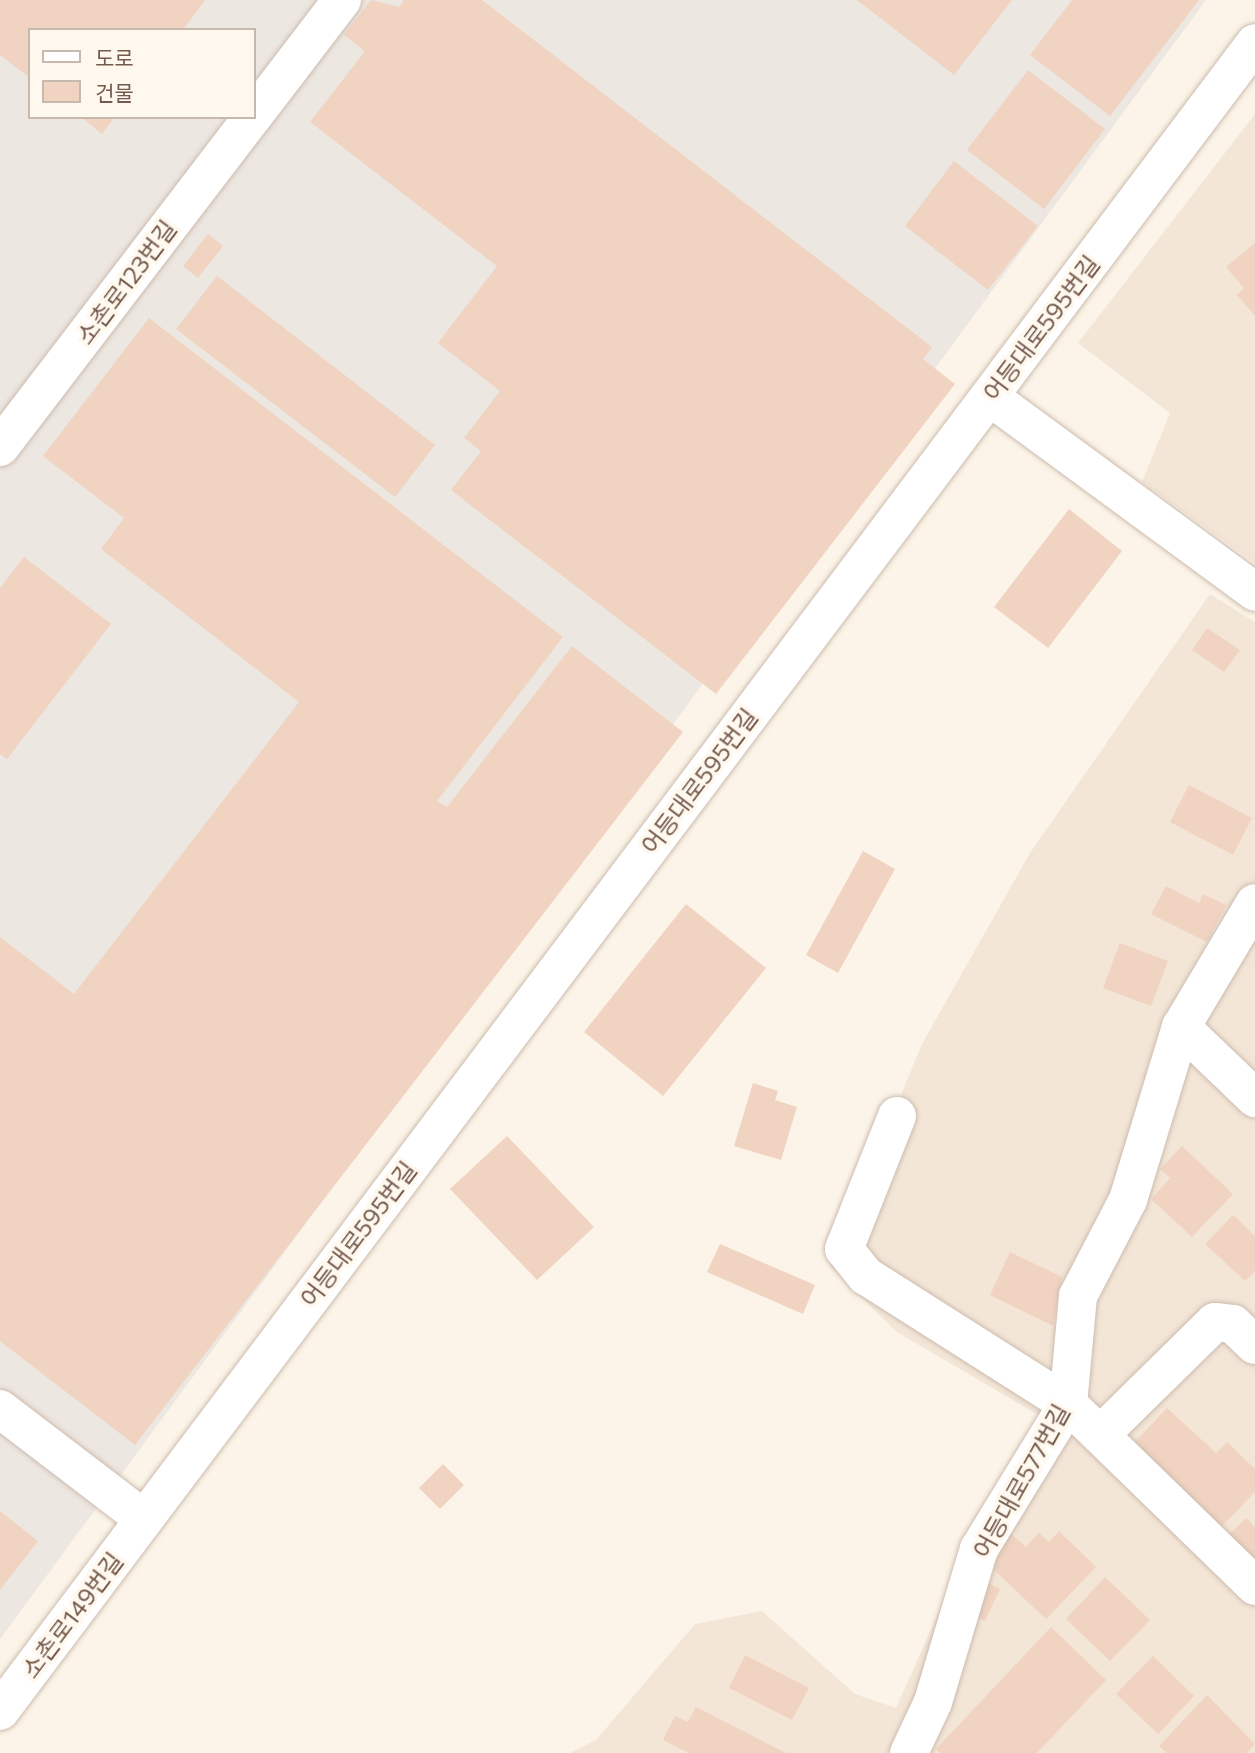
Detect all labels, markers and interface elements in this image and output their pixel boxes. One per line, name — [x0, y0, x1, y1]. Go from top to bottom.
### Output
legend — [28, 28, 256, 119]
text: 도로 — [95, 45, 134, 70]
text: 건물 — [95, 80, 134, 105]
street label: 소촌로123번길 — [70, 214, 182, 350]
street label: 어등대로595번길 — [977, 250, 1105, 406]
street label: 어등대로595번길 — [635, 703, 763, 859]
street label: 어등대로595번길 — [294, 1156, 422, 1312]
street label: 어등대로577번길 — [967, 1399, 1075, 1563]
street label: 소촌로149번길 — [15, 1547, 129, 1683]

